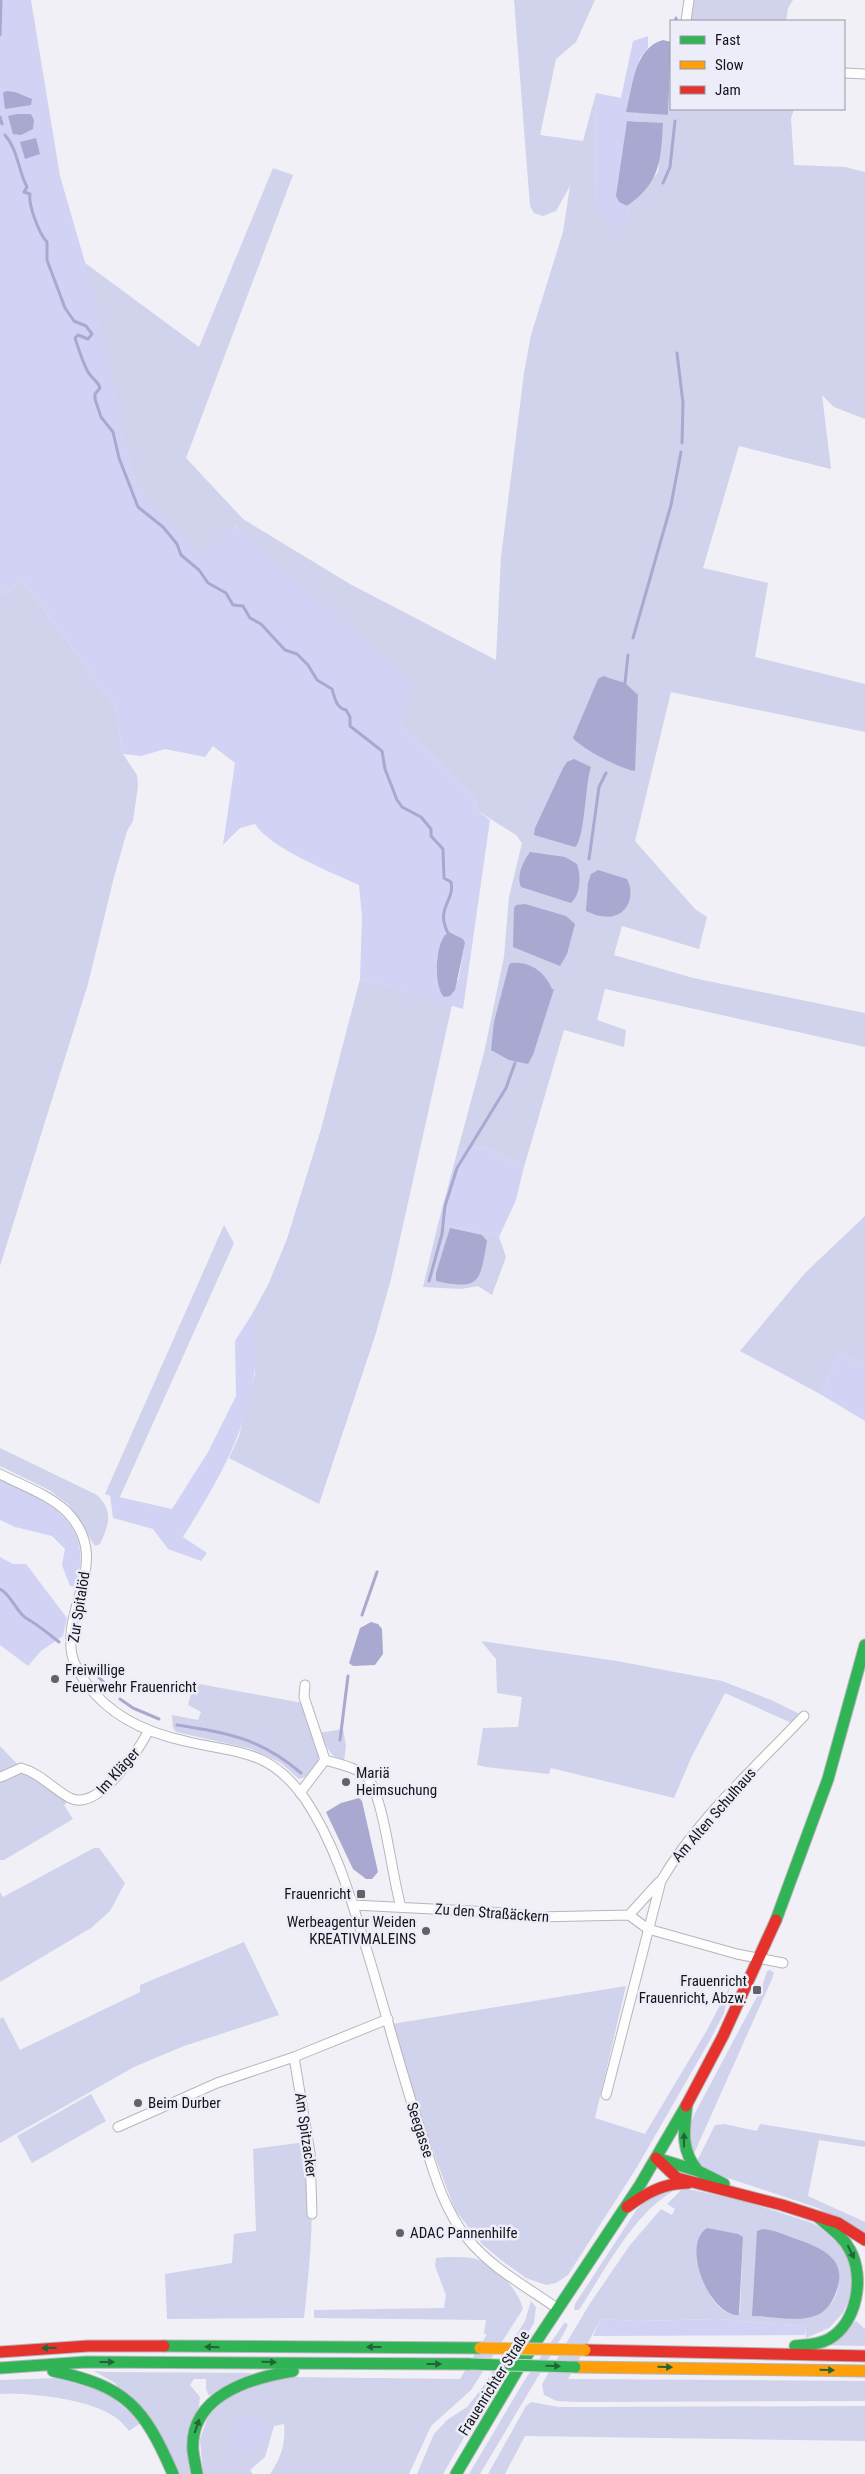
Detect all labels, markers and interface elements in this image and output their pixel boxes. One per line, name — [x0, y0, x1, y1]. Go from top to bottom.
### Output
legend — [670, 20, 845, 110]
text: Fast — [715, 31, 740, 49]
text: Slow — [715, 56, 744, 74]
text: Jam — [715, 81, 741, 99]
street label: Zur Spitalöd — [65, 1570, 93, 1644]
place label: Freiwillige Feuerwehr Frauenricht — [65, 1661, 197, 1696]
marker: Freiwillige Feuerwehr Frauenricht — [49, 1673, 61, 1685]
street label: Im Kläger — [92, 1744, 144, 1798]
place label: Mariä Heimsuchung — [356, 1764, 437, 1799]
street label: Am Alten Schulhaus — [668, 1764, 760, 1866]
marker: Mariä Heimsuchung — [340, 1776, 352, 1788]
place label: Frauenricht — [284, 1885, 351, 1903]
marker: Frauenricht — [355, 1888, 367, 1900]
street label: Zu den Straßäckern — [434, 1900, 550, 1926]
place label: Werbeagentur Weiden KREATIVMALEINS — [287, 1913, 416, 1948]
marker: Werbeagentur Weiden KREATIVMALEINS — [420, 1925, 432, 1937]
place label: Frauenricht Frauenricht, Abzw. — [639, 1972, 747, 2007]
marker: Frauenricht Frauenricht, Abzw. — [751, 1984, 763, 1996]
street label: Am Spitzacker — [291, 2091, 321, 2179]
place label: Beim Durber — [148, 2094, 221, 2112]
marker: Beim Durber — [132, 2097, 144, 2109]
street label: Seegasse — [403, 2100, 437, 2160]
one-way arrow — [680, 2132, 688, 2148]
place label: ADAC Pannenhilfe — [410, 2224, 518, 2242]
marker: ADAC Pannenhilfe — [394, 2227, 406, 2239]
one-way arrow — [847, 2245, 855, 2260]
street label: Frauenrichter Straße — [455, 2327, 533, 2439]
one-way arrow — [203, 2343, 219, 2351]
one-way arrow — [366, 2343, 382, 2351]
one-way arrow — [41, 2344, 57, 2352]
one-way arrow — [99, 2358, 115, 2366]
one-way arrow — [262, 2359, 278, 2367]
one-way arrow — [426, 2360, 442, 2368]
one-way arrow — [545, 2363, 561, 2371]
one-way arrow — [657, 2363, 673, 2371]
one-way arrow — [820, 2367, 836, 2375]
one-way arrow — [194, 2419, 201, 2434]

